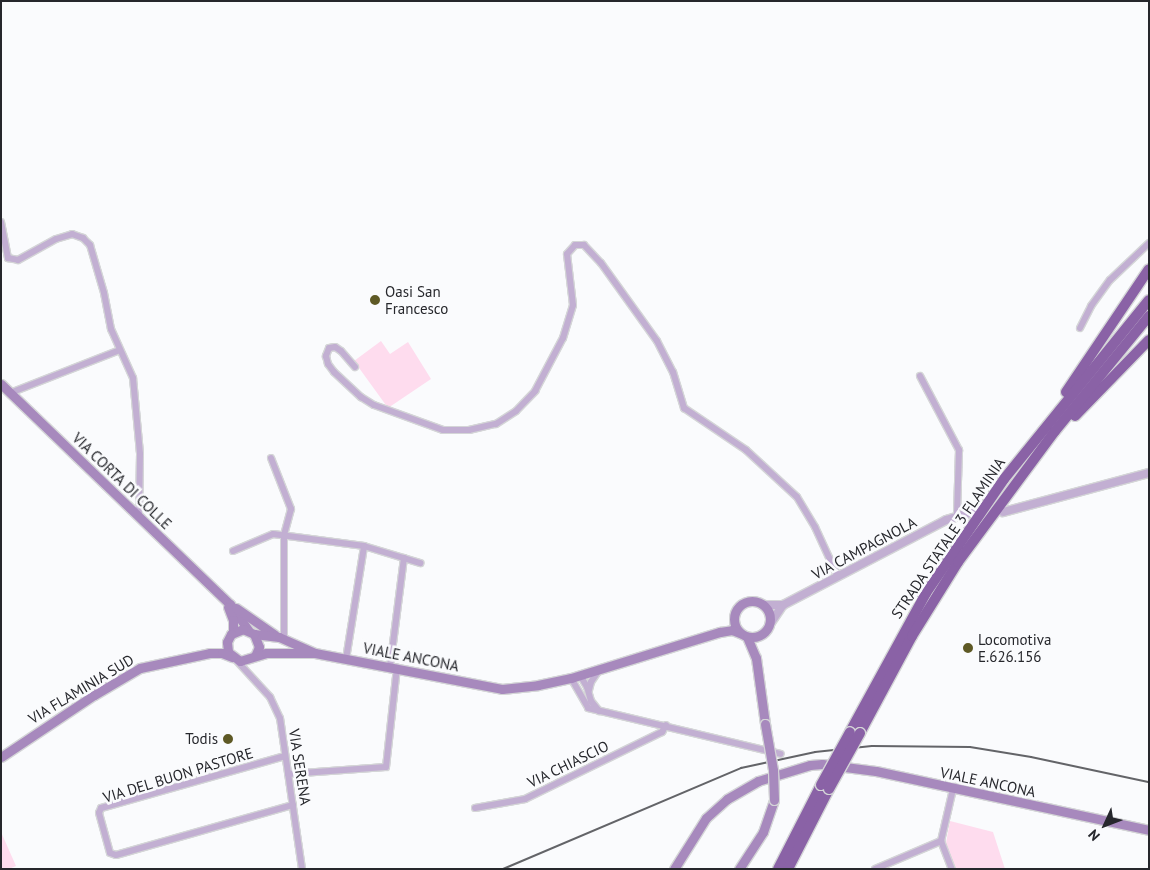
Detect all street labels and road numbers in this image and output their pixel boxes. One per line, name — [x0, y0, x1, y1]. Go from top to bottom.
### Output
street label: VIA CORTA DI COLLE — [68, 429, 176, 533]
street label: STRADA STATALE 3 FLAMINIA — [887, 454, 1009, 622]
street label: VIA CAMPAGNOLA — [808, 513, 920, 583]
street label: VIALE ANCONA — [361, 639, 461, 675]
street label: VIA FLAMINIA SUD — [24, 650, 138, 728]
street label: VIA SERENA — [285, 727, 315, 807]
street label: VIA CHIASCIO — [524, 736, 612, 792]
street label: VIA DEL BUON PASTORE — [100, 743, 256, 807]
street label: VIALE ANCONA — [938, 763, 1038, 801]

